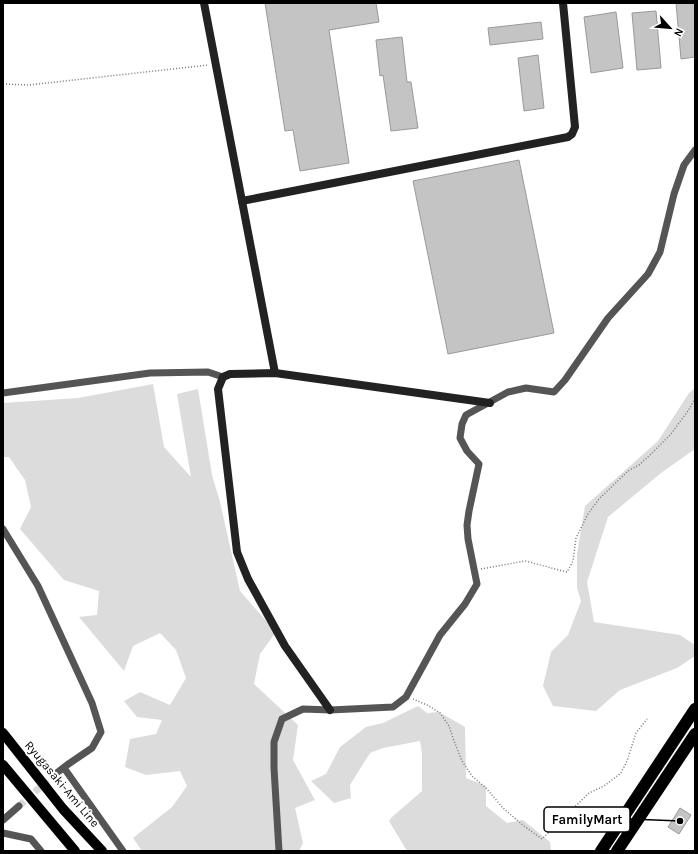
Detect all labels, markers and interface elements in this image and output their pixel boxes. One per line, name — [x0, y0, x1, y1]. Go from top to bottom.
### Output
north arrow — [650, 8, 690, 48]
text: N — [671, 26, 686, 39]
street label: Ryugasaki-Ami Line — [22, 738, 102, 830]
callout: FamilyMart — [544, 807, 630, 832]
text: FamilyMart — [552, 812, 622, 827]

